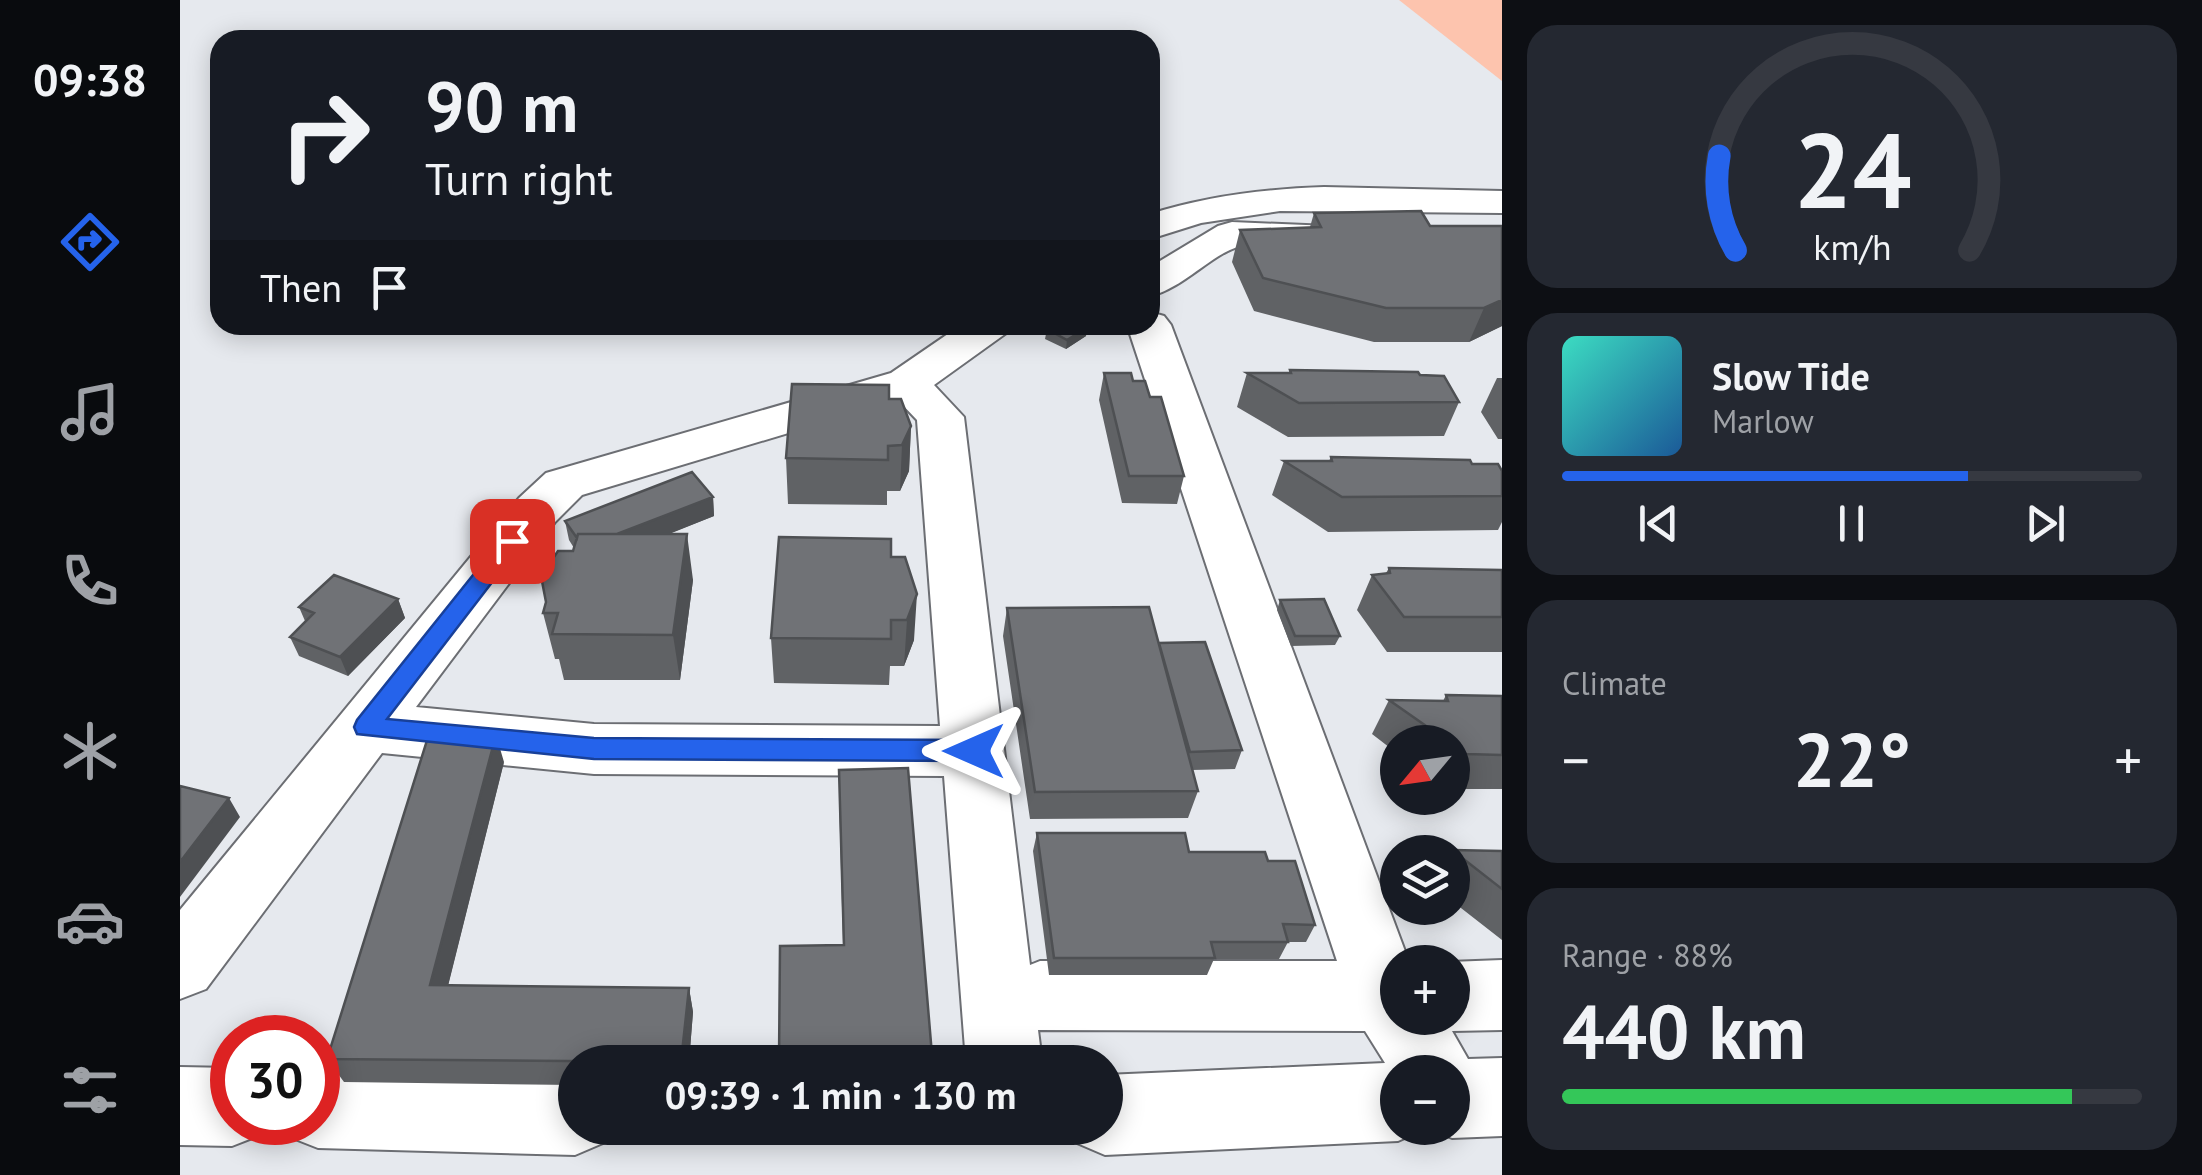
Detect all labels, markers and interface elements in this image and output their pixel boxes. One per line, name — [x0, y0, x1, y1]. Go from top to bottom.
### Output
text: 09:38 — [33, 50, 147, 108]
text: 90 m — [425, 61, 578, 151]
icon: right — [260, 70, 390, 200]
text: 24 — [1793, 102, 1911, 237]
text: Turn right — [425, 149, 613, 207]
icon: directions — [55, 207, 125, 277]
text: km/h — [1813, 224, 1891, 270]
icon: arrive — [362, 260, 417, 315]
text: Then — [260, 263, 342, 312]
text: Slow Tide — [1712, 351, 1870, 400]
icon: music — [55, 377, 125, 447]
text: Marlow — [1712, 400, 1814, 442]
icon: previous — [1631, 496, 1686, 551]
icon: pause — [1824, 496, 1879, 551]
icon: next — [2018, 496, 2073, 551]
pin — [470, 499, 555, 584]
icon: arrive — [485, 514, 540, 569]
icon: phone — [55, 546, 125, 616]
text: Climate — [1562, 662, 1667, 704]
position arrow — [922, 699, 1026, 803]
text: 22° — [1793, 711, 1911, 808]
icon: climate — [55, 716, 125, 786]
text: − — [1562, 724, 1590, 795]
text: + — [2114, 724, 2142, 795]
north arrow — [1380, 725, 1470, 815]
map controls — [1380, 725, 1470, 1145]
button: layers — [1380, 835, 1470, 925]
icon: car — [55, 886, 125, 956]
text: Range · 88% — [1562, 934, 1733, 976]
button: + — [1380, 945, 1470, 1035]
text: 440 km — [1562, 983, 1806, 1080]
speed limit sign: 30 — [210, 1015, 340, 1145]
icon: filters — [55, 1055, 125, 1125]
button: − — [1380, 1055, 1470, 1145]
text: 09:39 · 1 min · 130 m — [665, 1070, 1016, 1119]

